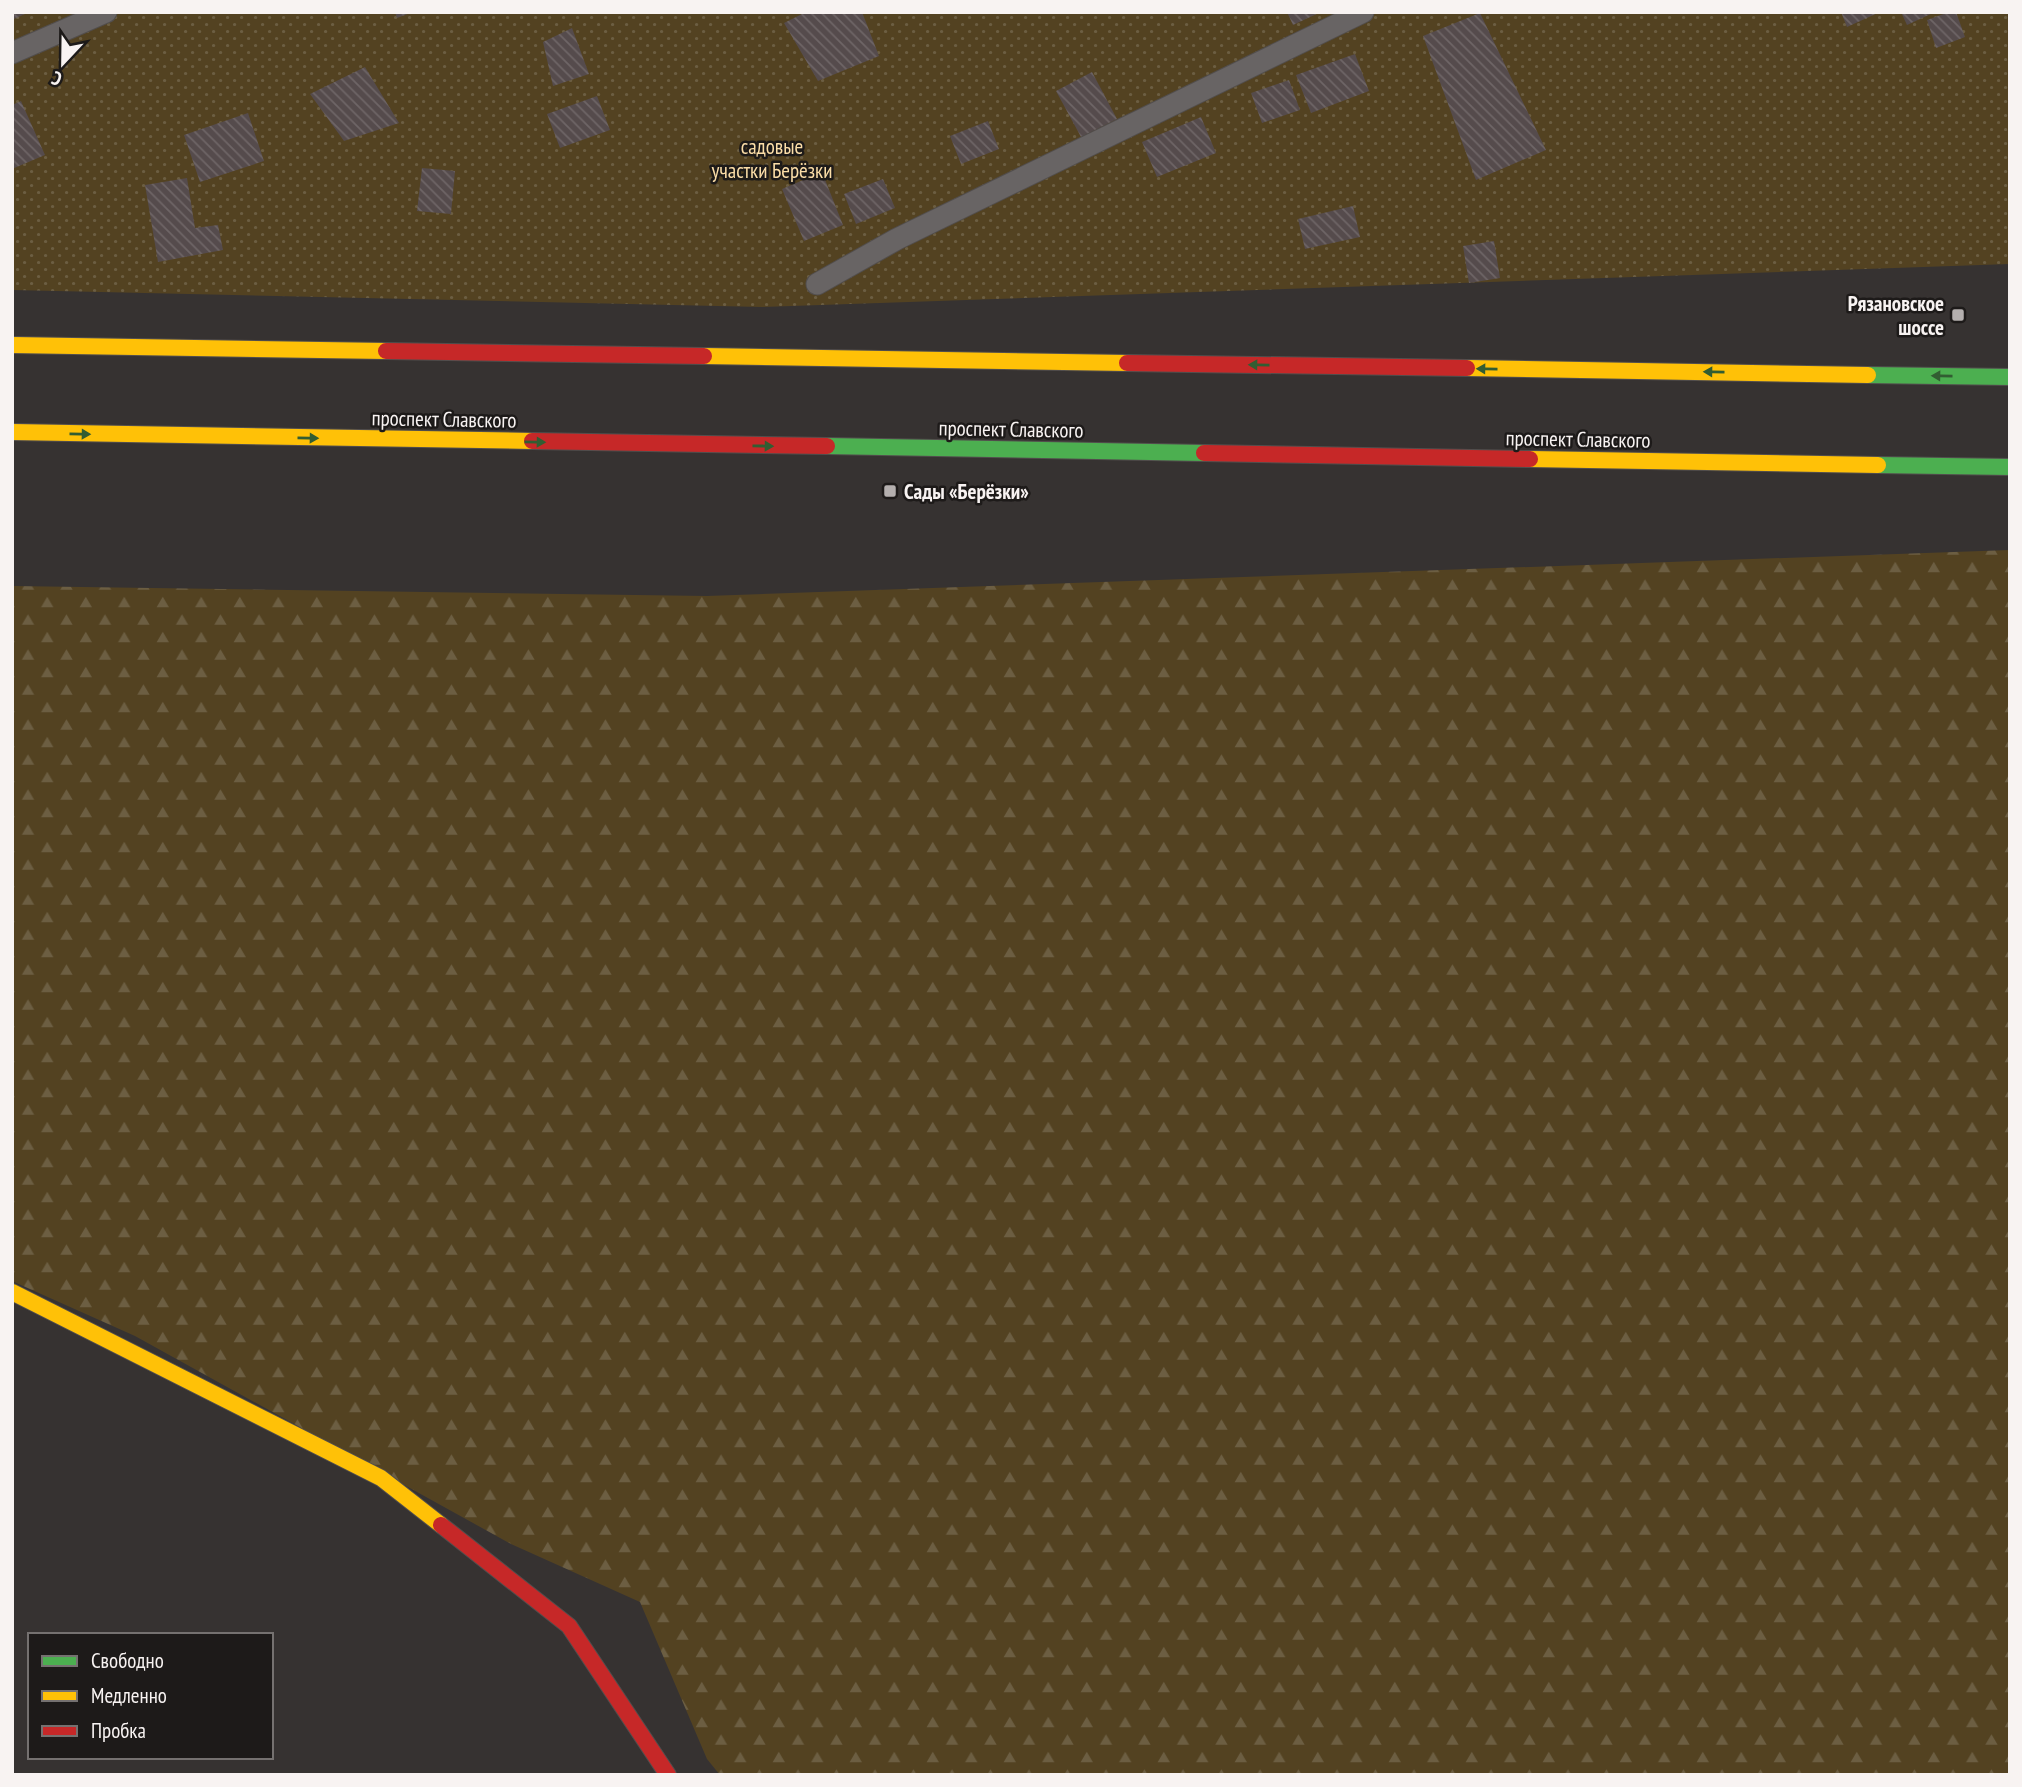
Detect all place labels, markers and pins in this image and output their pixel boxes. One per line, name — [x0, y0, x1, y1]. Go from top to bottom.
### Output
place label: Рязановское шоссе — [1848, 290, 1944, 341]
marker: Рязановское шоссе — [1950, 307, 1966, 323]
place label: Сады «Берёзки» — [904, 478, 1029, 505]
marker: Сады «Берёзки» — [882, 483, 898, 499]

